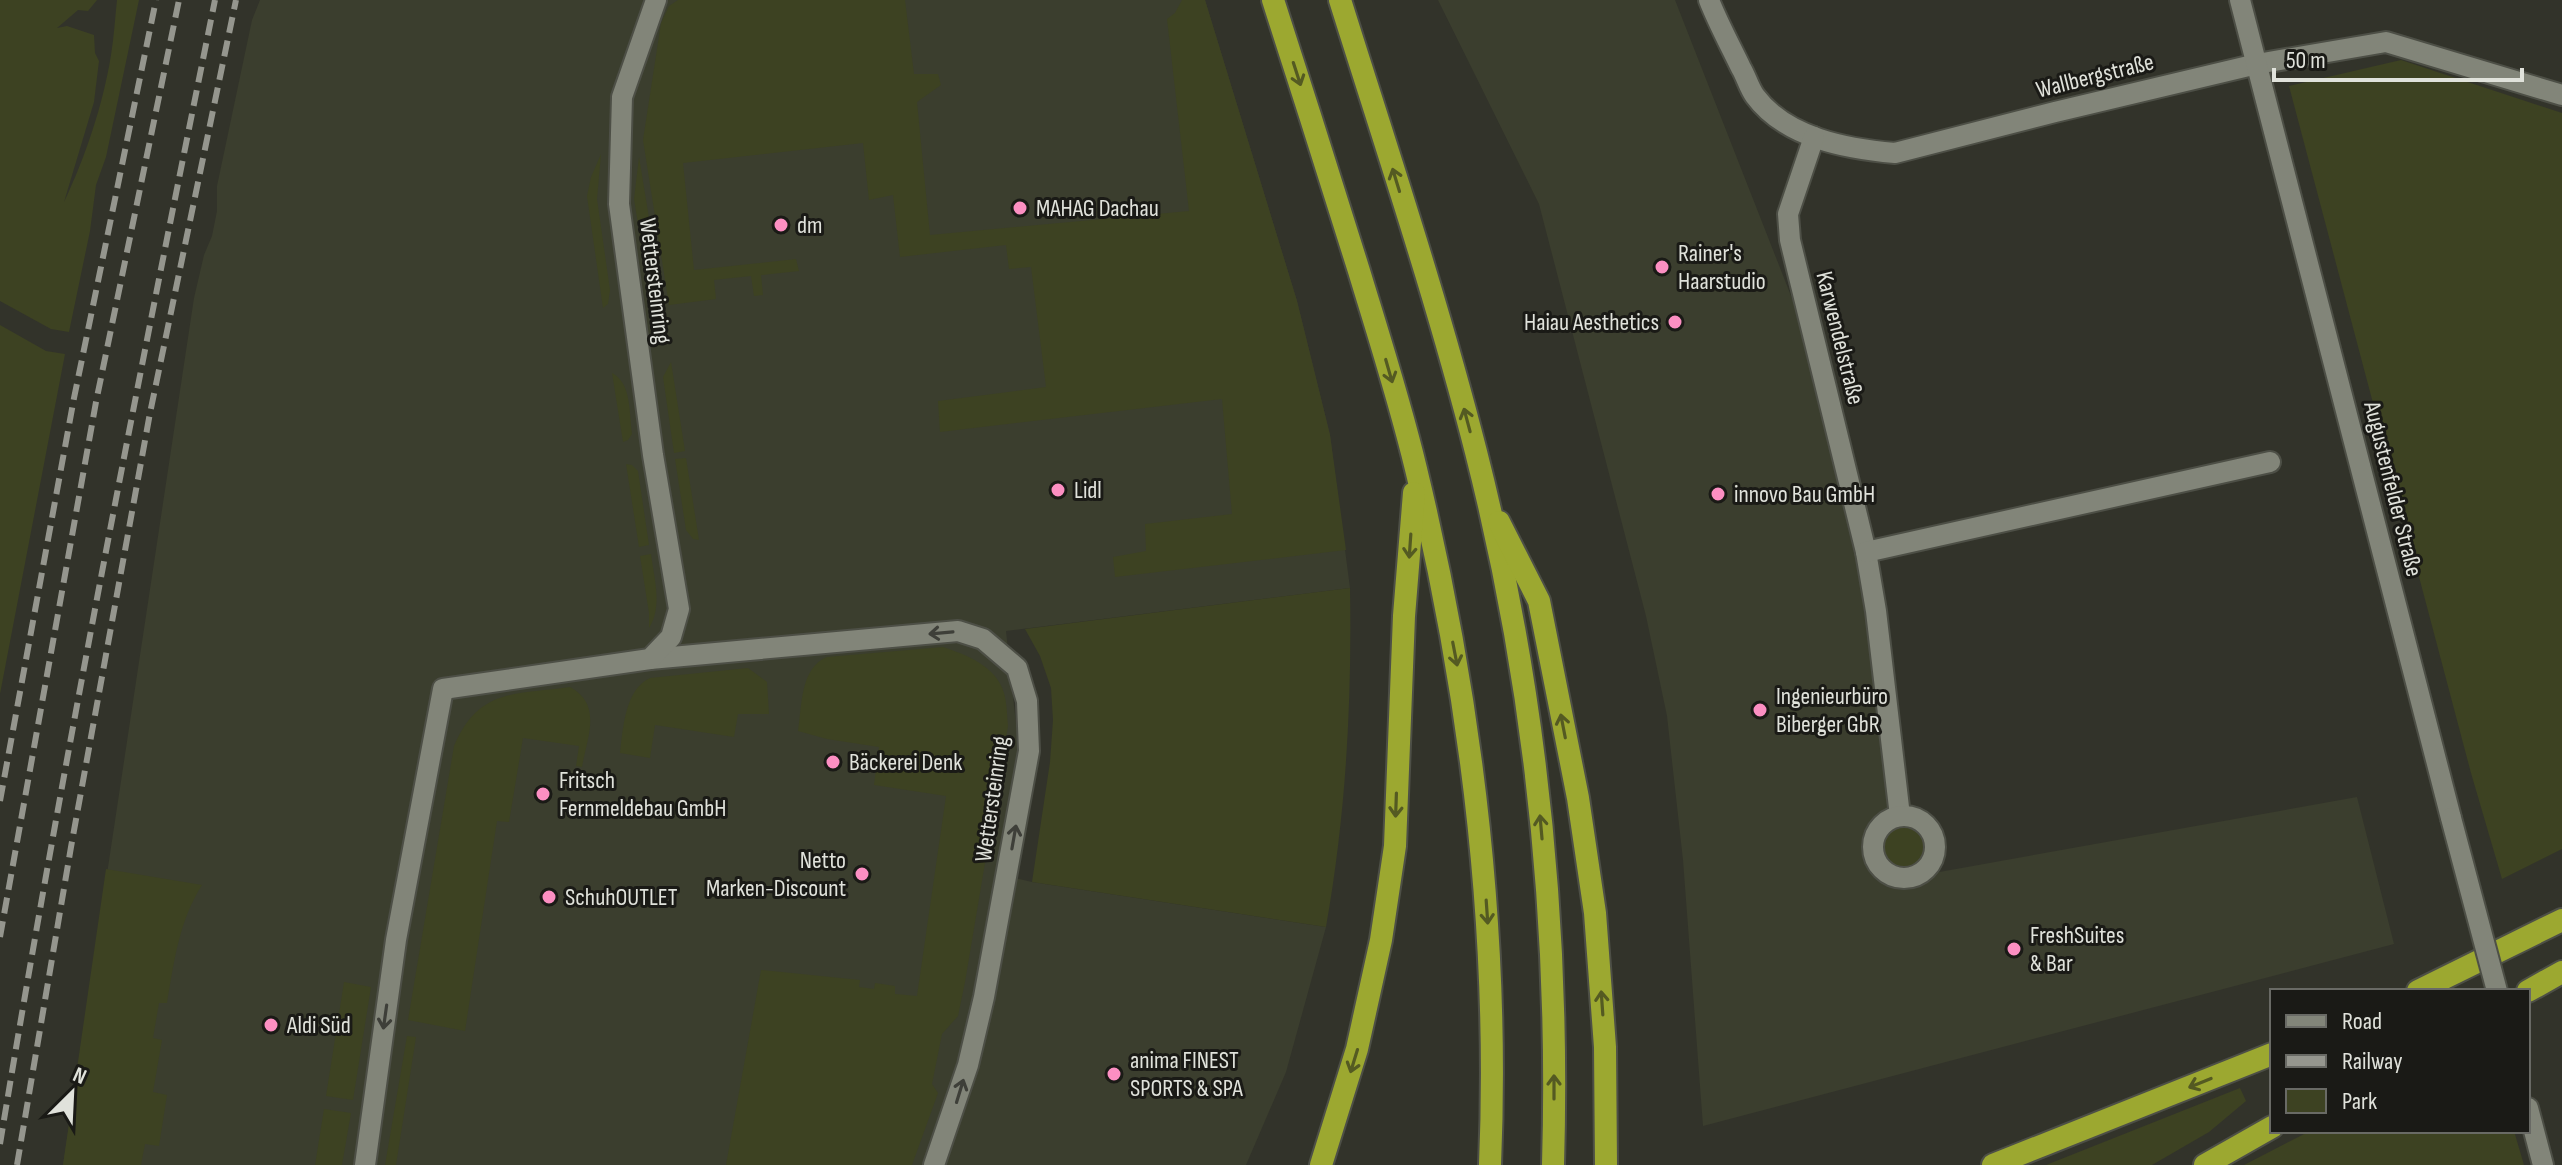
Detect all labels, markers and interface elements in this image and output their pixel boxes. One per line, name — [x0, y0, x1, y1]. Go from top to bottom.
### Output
scale bar — [2274, 32, 2522, 82]
text: 50 m — [2286, 46, 2326, 75]
street label: Wallbergstraße — [2033, 47, 2157, 105]
one-way arrow — [1290, 61, 1305, 87]
one-way arrow — [1388, 168, 1403, 193]
place label: MAHAG Dachau — [1036, 194, 1159, 223]
marker: MAHAG Dachau — [1011, 199, 1029, 217]
place label: dm — [797, 211, 822, 240]
street label: Wettersteinring — [633, 216, 677, 346]
marker: dm — [772, 216, 790, 234]
place label: Rainer's Haarstudio — [1678, 239, 1766, 296]
marker: Rainer's Haarstudio — [1653, 258, 1671, 276]
street label: Karwendelstraße — [1809, 268, 1871, 408]
place label: Haiau Aesthetics — [1524, 308, 1659, 337]
marker: Haiau Aesthetics — [1666, 313, 1684, 331]
one-way arrow — [1382, 357, 1397, 383]
street label: Augustenfelder Straße — [2357, 397, 2429, 580]
one-way arrow — [1459, 407, 1474, 433]
place label: Lidl — [1074, 476, 1102, 505]
place label: innovo Bau GmbH — [1734, 480, 1875, 509]
marker: Lidl — [1049, 481, 1067, 499]
marker: innovo Bau GmbH — [1709, 485, 1727, 503]
one-way arrow — [1402, 532, 1417, 559]
one-way arrow — [928, 626, 955, 641]
one-way arrow — [1448, 641, 1463, 666]
place label: Ingenieurbüro Biberger GbR — [1776, 682, 1888, 739]
marker: Ingenieurbüro Biberger GbR — [1751, 701, 1769, 719]
one-way arrow — [1555, 714, 1570, 739]
street label: Wettersteinring — [969, 734, 1015, 864]
place label: Bäckerei Denk — [849, 748, 962, 777]
marker: Bäckerei Denk — [824, 753, 842, 771]
place label: Fritsch Fernmeldebau GmbH — [559, 766, 726, 823]
marker: Fritsch Fernmeldebau GmbH — [534, 785, 552, 803]
one-way arrow — [1389, 791, 1404, 818]
one-way arrow — [1533, 814, 1548, 841]
one-way arrow — [1007, 825, 1022, 850]
place label: Netto Marken-Discount — [706, 846, 846, 903]
marker: Netto Marken-Discount — [853, 865, 871, 883]
place label: SchuhOUTLET — [565, 883, 678, 912]
marker: SchuhOUTLET — [540, 888, 558, 906]
one-way arrow — [1480, 898, 1495, 925]
place label: FreshSuites & Bar — [2030, 921, 2124, 978]
marker: FreshSuites & Bar — [2005, 940, 2023, 958]
legend — [2270, 989, 2530, 1133]
one-way arrow — [1594, 990, 1609, 1017]
one-way arrow — [377, 1004, 392, 1029]
text: Road — [2342, 1007, 2382, 1036]
place label: Aldi Süd — [286, 1011, 351, 1040]
marker: Aldi Süd — [262, 1016, 280, 1034]
place label: anima FINEST SPORTS & SPA — [1130, 1046, 1243, 1103]
text: Railway — [2342, 1047, 2402, 1076]
one-way arrow — [1345, 1048, 1360, 1073]
north arrow — [32, 1053, 112, 1133]
text: N — [69, 1061, 90, 1091]
marker: anima FINEST SPORTS & SPA — [1105, 1065, 1123, 1083]
one-way arrow — [1546, 1074, 1562, 1101]
one-way arrow — [2188, 1077, 2213, 1091]
one-way arrow — [953, 1079, 968, 1105]
text: Park — [2342, 1087, 2377, 1116]

